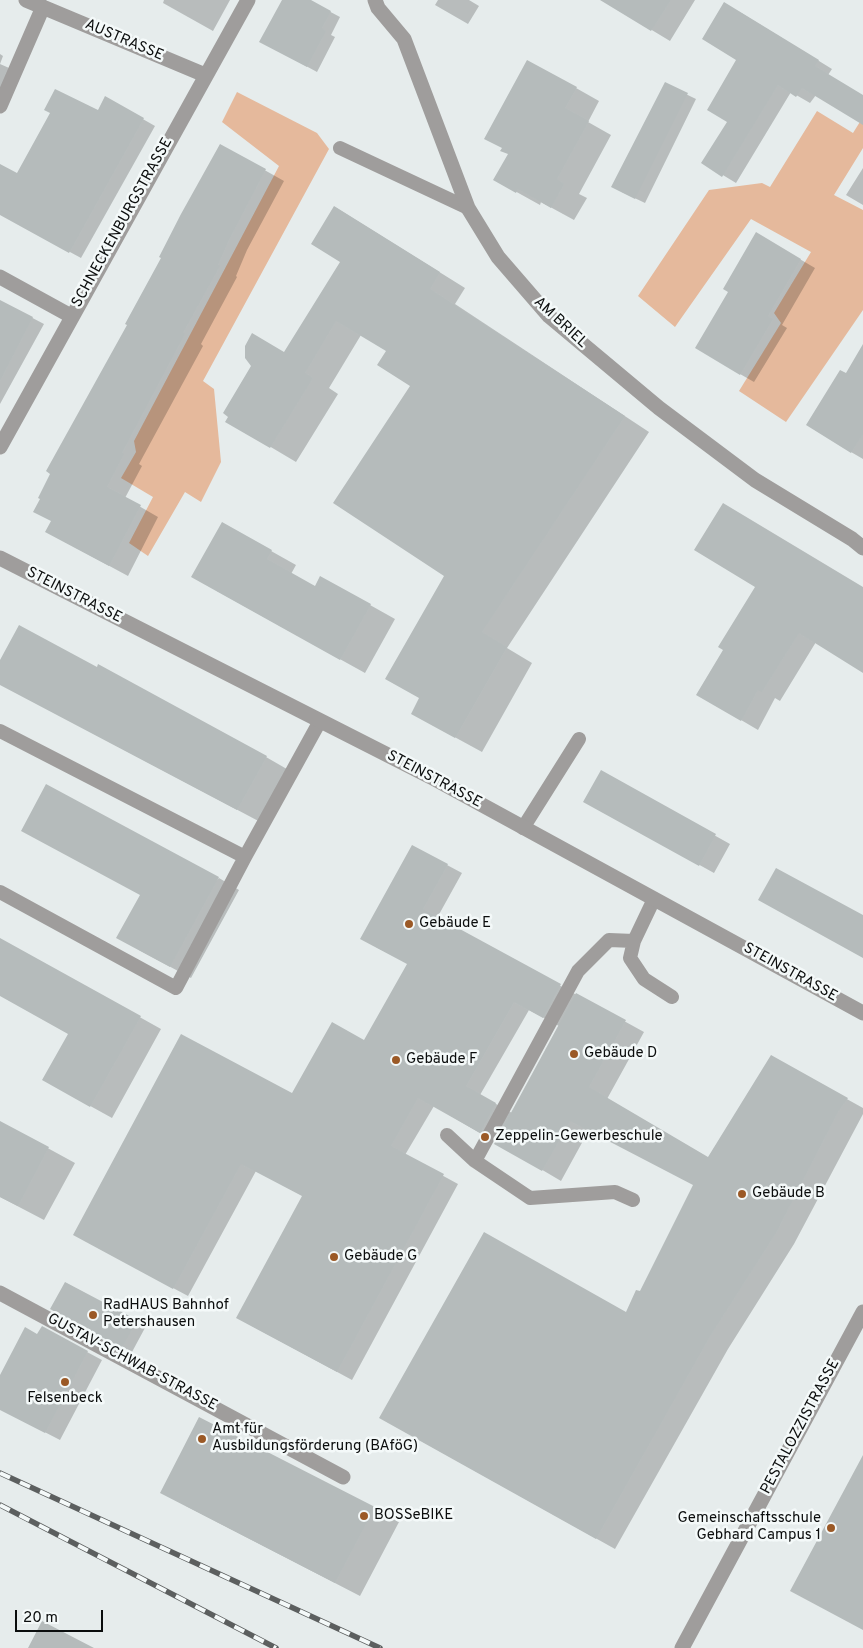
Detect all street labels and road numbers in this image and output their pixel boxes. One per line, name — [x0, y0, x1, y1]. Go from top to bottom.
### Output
street label: AUSTRASSE — [82, 16, 166, 66]
street label: SCHNECKENBURGSTRASSE — [69, 135, 177, 311]
street label: AM BRIEL — [529, 294, 591, 352]
street label: STEINSTRASSE — [23, 564, 125, 628]
street label: STEINSTRASSE — [383, 747, 485, 813]
street label: STEINSTRASSE — [740, 940, 840, 1006]
street label: GUSTAV-SCHWAB-STRASSE — [44, 1310, 220, 1416]
street label: PESTALOZZISTRASSE — [758, 1356, 844, 1498]

